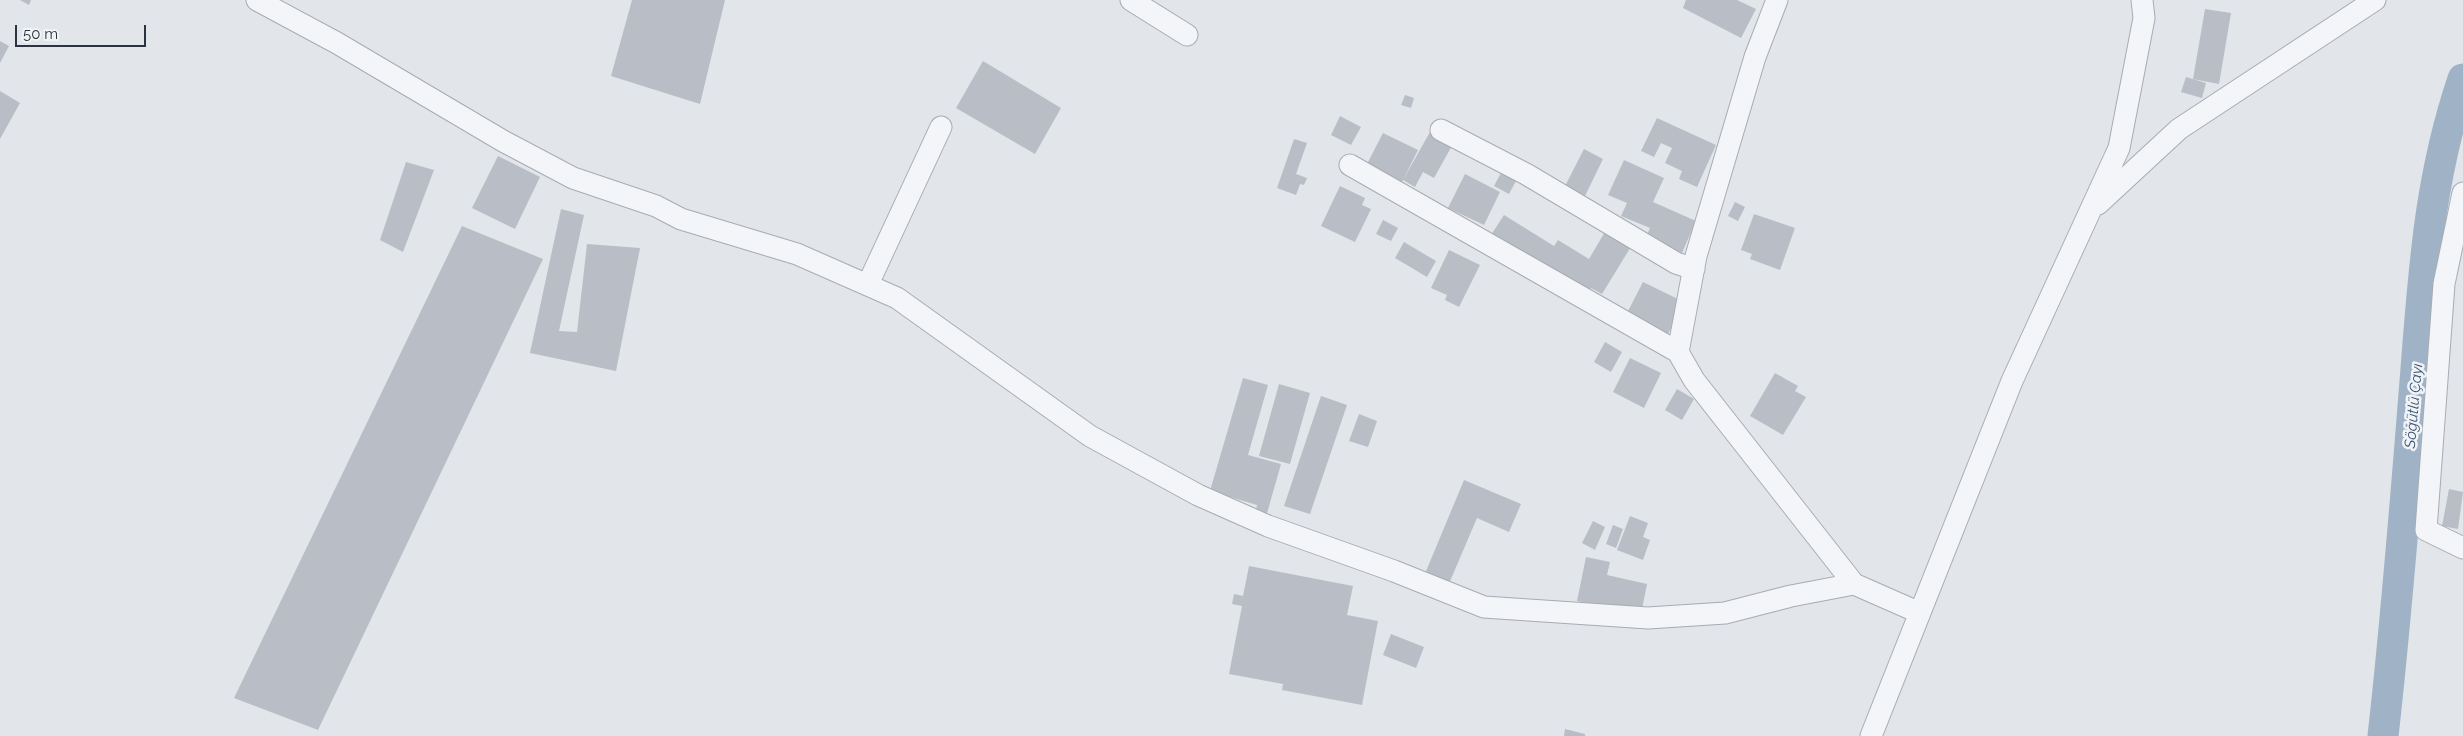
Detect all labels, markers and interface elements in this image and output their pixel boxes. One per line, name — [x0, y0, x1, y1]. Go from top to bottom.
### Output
scale bar — [18, 15, 149, 47]
text: 50 m — [23, 25, 58, 43]
water label: Söğütlü Çayı — [2401, 363, 2427, 449]

